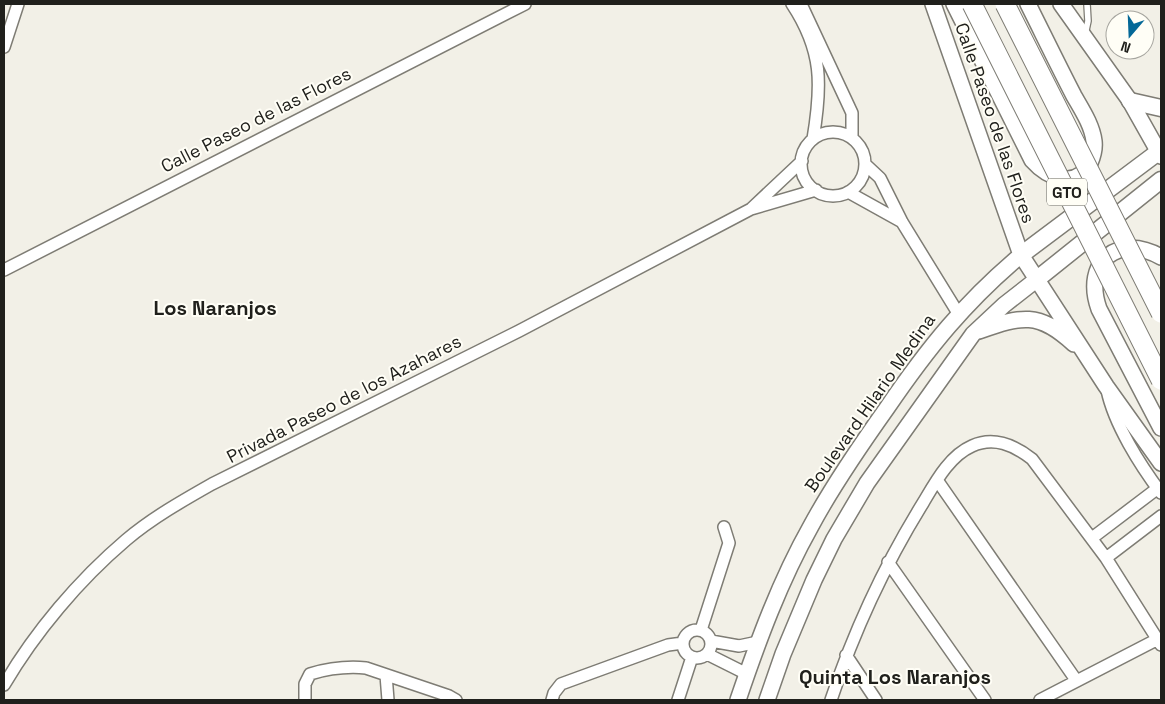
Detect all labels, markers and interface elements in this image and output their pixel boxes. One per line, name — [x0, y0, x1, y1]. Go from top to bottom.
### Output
north arrow — [1105, 10, 1155, 60]
street label: Calle Paseo de las Flores — [950, 20, 1041, 226]
text: N — [1118, 37, 1133, 57]
street label: Calle Paseo de las Flores — [157, 62, 355, 178]
road number: GTO — [1047, 178, 1087, 206]
district label: Los Naranjos — [153, 295, 277, 321]
street label: Boulevard Hilario Medina — [799, 309, 940, 496]
street label: Privada Paseo de los Azahares — [223, 329, 465, 468]
district label: Quinta Los Naranjos — [799, 664, 991, 690]

